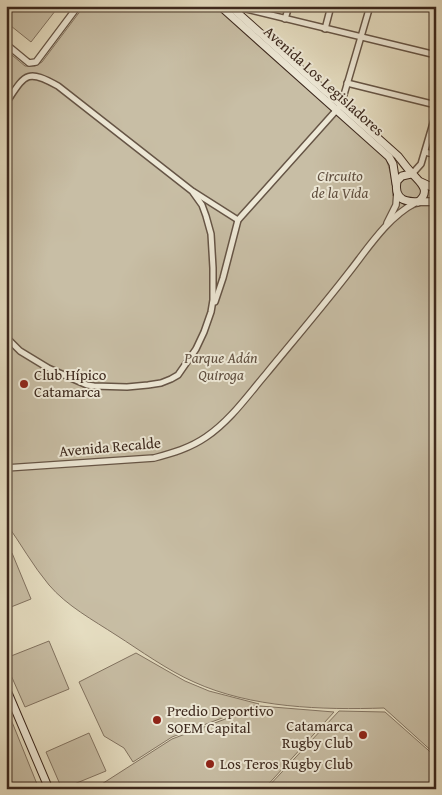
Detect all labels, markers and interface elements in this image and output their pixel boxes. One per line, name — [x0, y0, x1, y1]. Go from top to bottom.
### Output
street label: Avenida Los Legisladores — [259, 21, 389, 141]
park label: Circuito de la Vida — [312, 165, 368, 203]
park label: Parque Adán Quiroga — [183, 347, 258, 385]
place label: Club Hípico Catamarca — [34, 364, 107, 402]
marker: Club Hípico Catamarca — [18, 378, 30, 390]
street label: Avenida Recalde — [58, 432, 162, 461]
place label: Predio Deportivo SOEM Capital — [167, 700, 274, 738]
marker: Predio Deportivo SOEM Capital — [151, 714, 163, 726]
place label: Catamarca Rugby Club — [282, 715, 353, 753]
marker: Catamarca Rugby Club — [357, 729, 369, 741]
place label: Los Teros Rugby Club — [220, 753, 353, 774]
marker: Los Teros Rugby Club — [204, 758, 216, 770]

